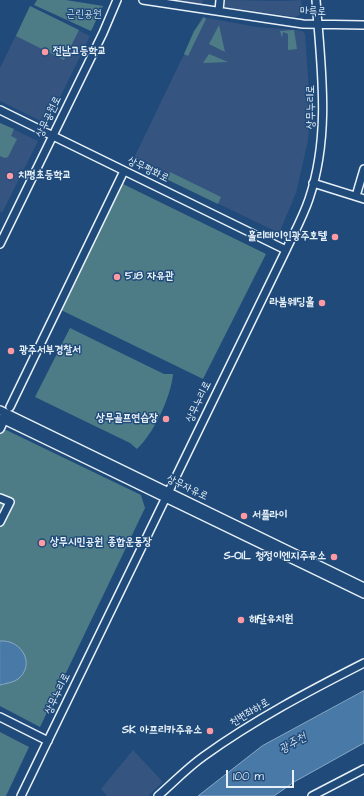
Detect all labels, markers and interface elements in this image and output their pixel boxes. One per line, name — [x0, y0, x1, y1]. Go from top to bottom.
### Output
street label: 마륵로 — [300, 5, 326, 19]
park label: 근린공원 — [66, 8, 102, 22]
place label: 전남고등학교 — [53, 45, 106, 59]
marker: 전남고등학교 — [40, 47, 50, 57]
street label: 상무누리로 — [305, 85, 319, 129]
street label: 상무공원로 — [33, 94, 65, 140]
street label: 상무평화로 — [125, 154, 171, 186]
place label: 치평초등학교 — [18, 169, 71, 183]
marker: 치평초등학교 — [5, 171, 15, 181]
place label: 홀리데이인광주호텔 — [247, 230, 327, 244]
marker: 홀리데이인광주호텔 — [330, 232, 340, 242]
place label: 5.18 자유관 — [125, 270, 174, 284]
marker: 5.18 자유관 — [112, 272, 122, 282]
place label: 라붐웨딩홀 — [270, 296, 314, 310]
marker: 라붐웨딩홀 — [317, 298, 327, 308]
place label: 광주서부경찰서 — [19, 344, 81, 358]
marker: 광주서부경찰서 — [6, 346, 16, 356]
street label: 상무누리로 — [183, 379, 215, 425]
place label: 상무골프연습장 — [96, 412, 158, 426]
marker: 상무골프연습장 — [161, 414, 171, 424]
street label: 상무자유로 — [164, 472, 210, 504]
place label: 서플라이 — [252, 509, 287, 523]
marker: 서플라이 — [239, 511, 249, 521]
place label: 상무시민공원 종합운동장 — [50, 536, 152, 550]
marker: 상무시민공원 종합운동장 — [37, 538, 47, 548]
place label: S-OIL 청정이엔지주유소 — [224, 550, 326, 564]
marker: S-OIL 청정이엔지주유소 — [329, 552, 339, 562]
place label: 해달유치원 — [249, 613, 293, 627]
marker: 해달유치원 — [236, 615, 246, 625]
street label: 상무누리로 — [42, 671, 74, 717]
street label: 천변좌하로 — [228, 696, 272, 730]
place label: SK 아프리카주유소 — [122, 724, 202, 738]
marker: SK 아프리카주유소 — [205, 726, 215, 736]
water label: 광주천 — [277, 731, 309, 757]
scale bar — [228, 762, 296, 788]
text: 100 m — [233, 768, 264, 785]

